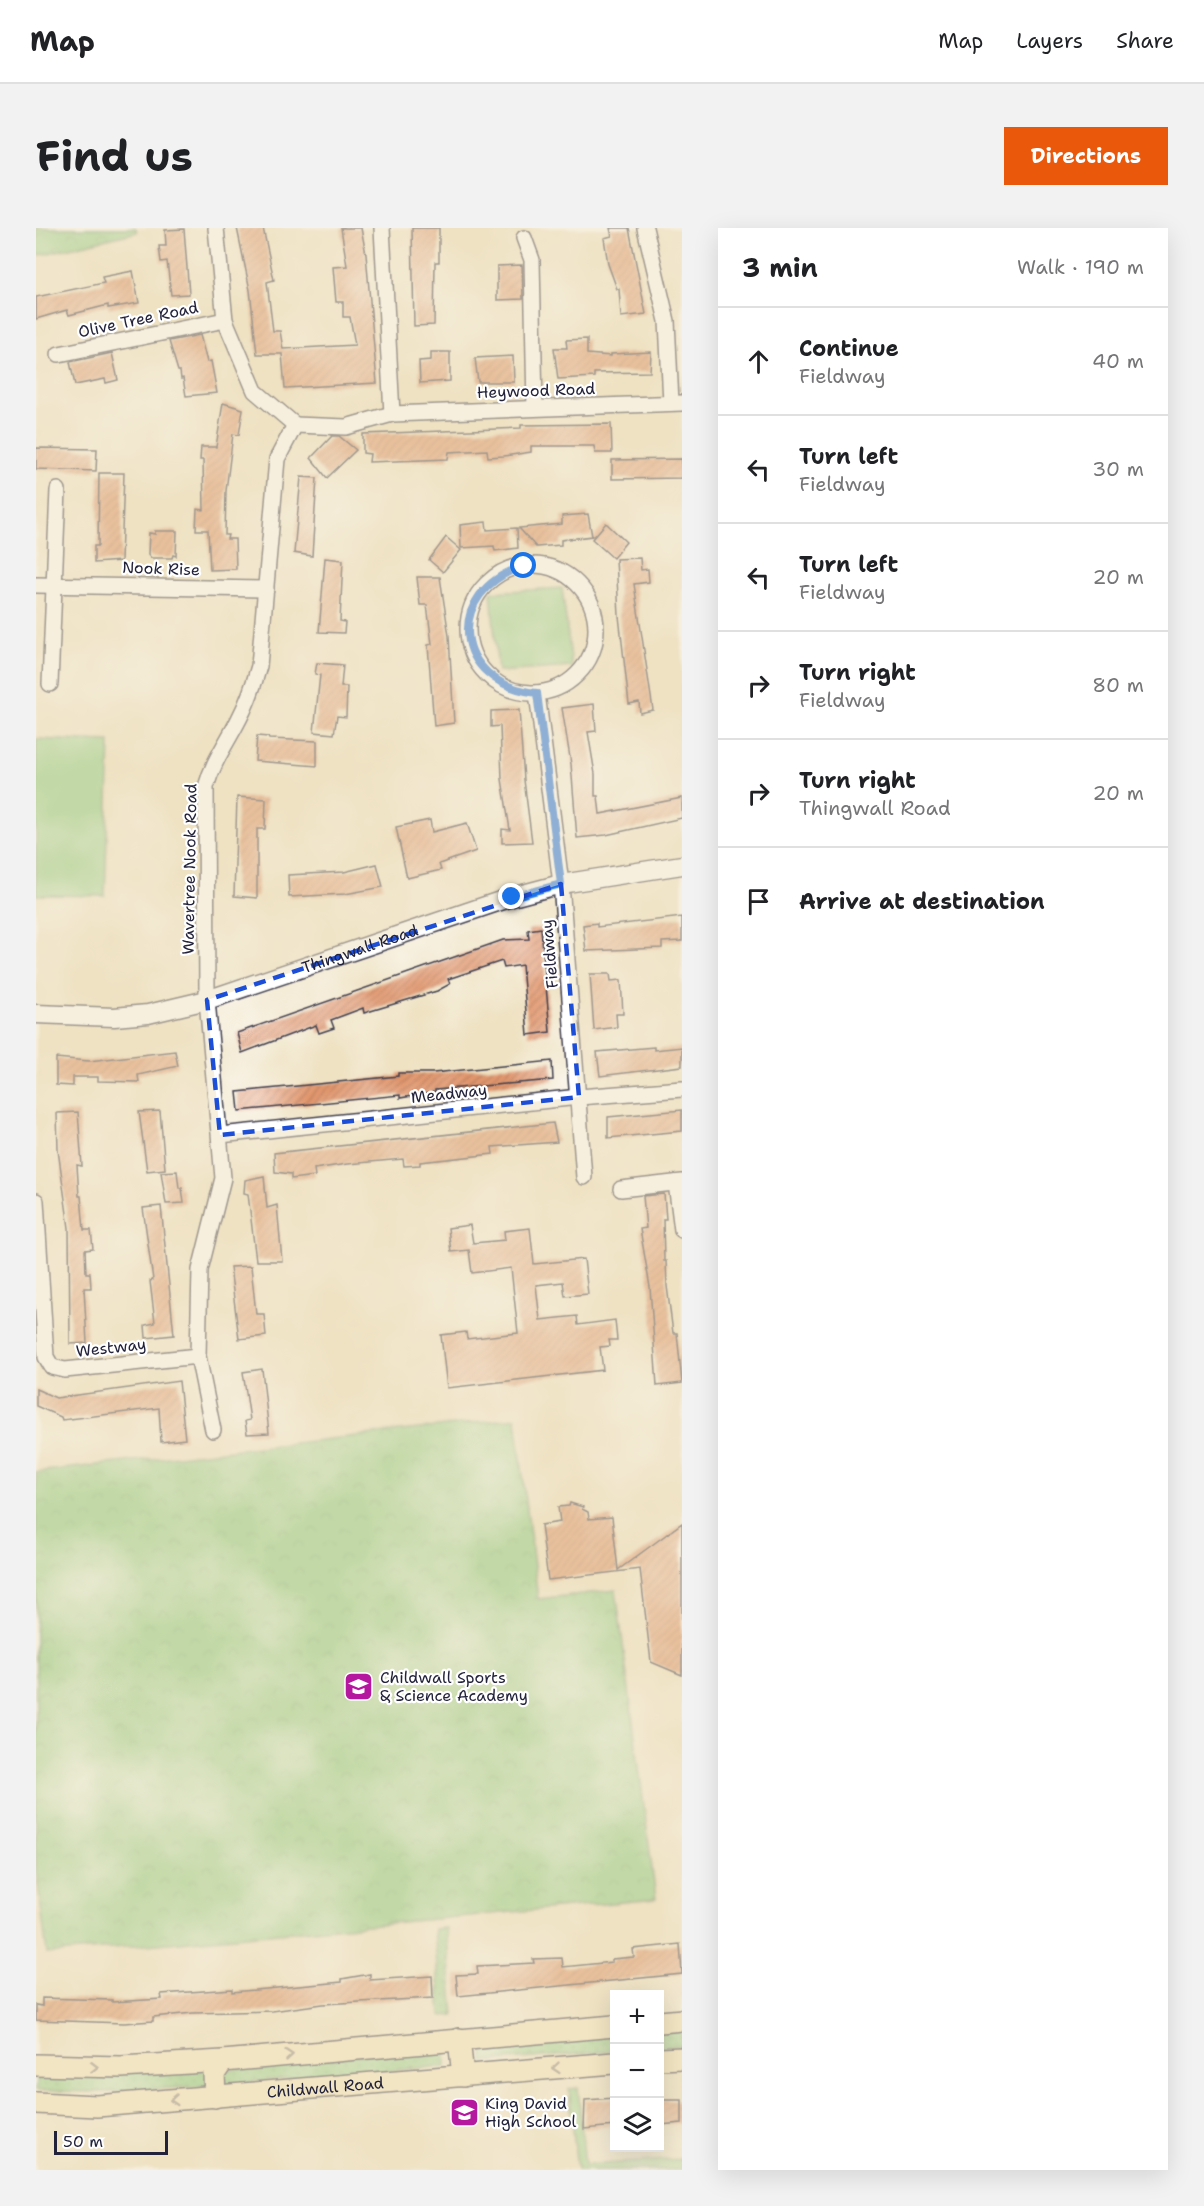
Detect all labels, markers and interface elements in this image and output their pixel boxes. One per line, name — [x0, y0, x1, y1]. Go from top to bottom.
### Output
text: Map — [30, 22, 95, 60]
text: Map — [938, 27, 983, 55]
text: Layers — [1016, 27, 1083, 55]
text: Share — [1116, 27, 1174, 55]
button: Directions — [1004, 127, 1168, 185]
text: Find us — [36, 128, 193, 184]
text: 3 min — [742, 250, 818, 285]
text: Walk · 190 m — [1017, 254, 1144, 280]
street label: Olive Tree Road — [76, 296, 200, 342]
text: Continue — [799, 334, 899, 363]
icon: ahead — [742, 345, 775, 378]
text: 40 m — [1092, 348, 1144, 374]
text: Fieldway — [799, 363, 885, 389]
street label: Heywood Road — [476, 378, 596, 403]
text: Turn left — [799, 442, 898, 471]
icon: left — [742, 453, 775, 486]
text: 30 m — [1092, 456, 1144, 482]
text: Fieldway — [799, 471, 885, 497]
text: Turn left — [799, 550, 898, 579]
route start — [510, 552, 536, 578]
street label: Nook Rise — [122, 557, 200, 580]
icon: left — [742, 561, 775, 594]
text: 20 m — [1093, 564, 1144, 590]
text: Fieldway — [799, 579, 885, 605]
text: Turn right — [799, 658, 916, 687]
icon: right — [742, 669, 775, 702]
text: 80 m — [1092, 672, 1144, 698]
text: Fieldway — [799, 687, 885, 713]
text: Turn right — [799, 766, 916, 795]
icon: right — [742, 777, 775, 810]
text: 20 m — [1093, 780, 1144, 806]
street label: Wavertree Nook Road — [178, 783, 201, 955]
text: Thingwall Road — [799, 795, 951, 821]
route end — [498, 883, 524, 909]
icon: arrive — [742, 885, 775, 918]
text: Arrive at destination — [799, 887, 1045, 916]
street label: Fieldway — [536, 919, 563, 989]
street label: Thingwall Road — [299, 920, 421, 978]
street label: Meadway — [410, 1079, 488, 1108]
street label: Westway — [75, 1333, 147, 1362]
place label: Childwall Sports & Science Academy — [380, 1667, 528, 1706]
school or university icon: Childwall Sports & Science Academy — [343, 1670, 375, 1702]
map controls — [610, 1990, 664, 2152]
button: + — [610, 1990, 664, 2044]
button: − — [610, 2044, 664, 2098]
one-way arrow — [284, 2049, 293, 2062]
one-way arrow — [90, 2061, 99, 2073]
one-way arrow — [552, 2061, 561, 2074]
street label: Childwall Road — [266, 2072, 384, 2103]
one-way arrow — [169, 2093, 178, 2106]
place label: King David High School — [485, 2093, 577, 2132]
school or university icon: King David High School — [448, 2096, 480, 2128]
button: layers — [610, 2098, 664, 2152]
scale bar — [54, 2128, 168, 2156]
text: 50 m — [63, 2131, 103, 2152]

